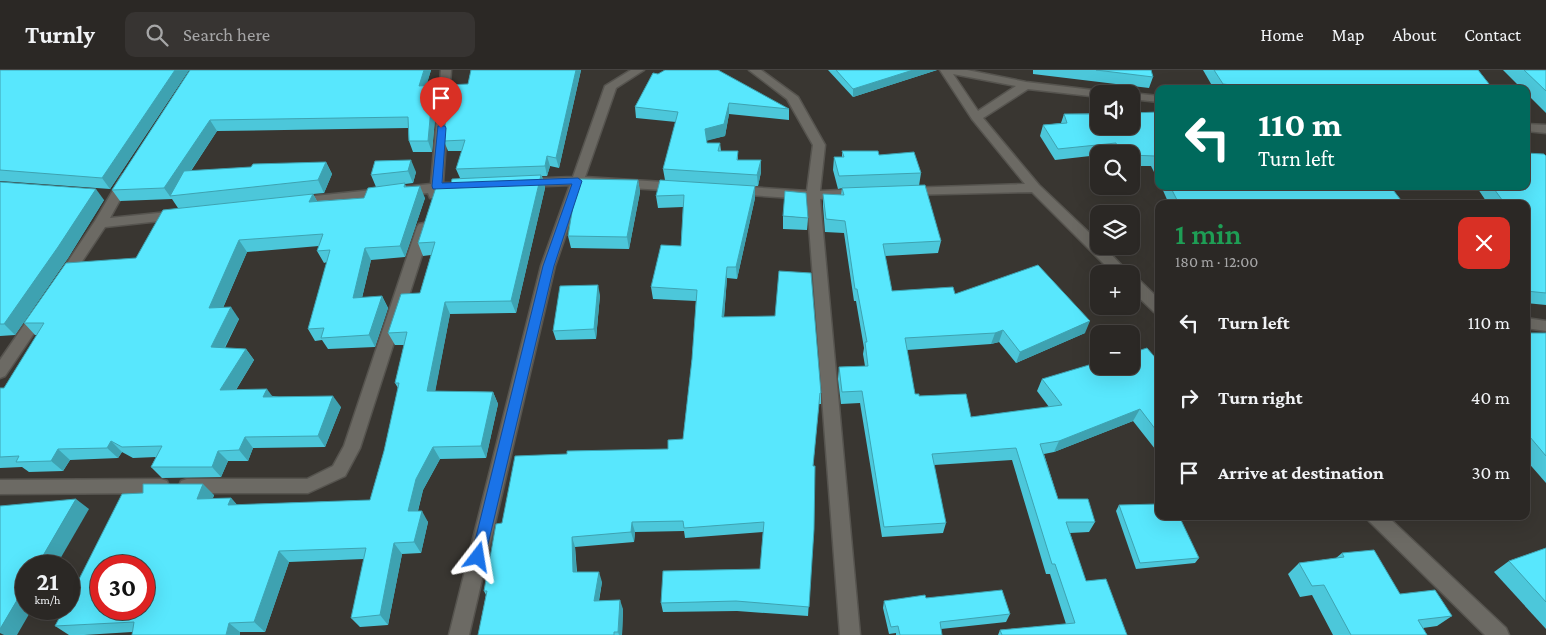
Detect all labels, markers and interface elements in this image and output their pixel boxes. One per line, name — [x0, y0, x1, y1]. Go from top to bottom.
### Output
search box — [125, 12, 475, 57]
text: Turnly — [25, 21, 95, 48]
icon: search — [143, 21, 171, 49]
text: Search here — [183, 24, 270, 45]
text: Home — [1261, 25, 1304, 45]
text: Map — [1332, 25, 1364, 45]
text: About — [1392, 25, 1436, 45]
text: Contact — [1464, 25, 1521, 45]
pin — [420, 77, 462, 128]
icon: arrive — [427, 84, 455, 112]
map controls — [1090, 85, 1140, 375]
button: sound — [1090, 85, 1140, 135]
icon: left — [1175, 105, 1240, 170]
text: 110 m — [1258, 105, 1342, 144]
button: search — [1090, 145, 1140, 195]
text: Turn left — [1258, 146, 1335, 171]
button: layers — [1090, 205, 1140, 255]
text: 1 min — [1175, 217, 1242, 250]
button: close — [1458, 217, 1510, 269]
text: 180 m · 12:00 — [1175, 253, 1258, 270]
button: + — [1090, 265, 1140, 315]
icon: left — [1175, 309, 1203, 337]
text: Turn left — [1218, 312, 1290, 333]
text: 110 m — [1468, 312, 1510, 333]
button: − — [1090, 325, 1140, 375]
icon: right — [1175, 384, 1203, 412]
text: Turn right — [1218, 387, 1303, 408]
text: 40 m — [1471, 387, 1510, 408]
icon: arrive — [1175, 459, 1203, 487]
text: Arrive at destination — [1218, 462, 1384, 483]
text: 30 m — [1471, 462, 1510, 483]
position arrow — [451, 530, 503, 582]
speed limit sign: 30 — [90, 555, 155, 620]
text: 21 — [36, 568, 59, 595]
text: km/h — [35, 593, 60, 607]

